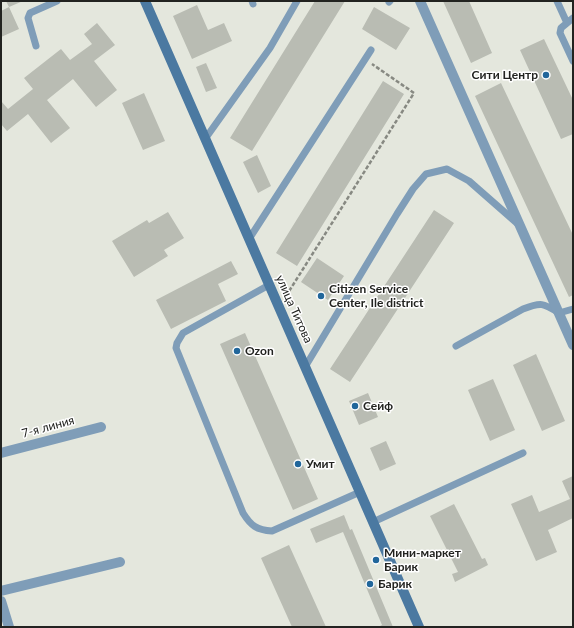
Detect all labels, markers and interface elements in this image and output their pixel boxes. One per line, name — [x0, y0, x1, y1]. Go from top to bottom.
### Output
place label: Сити Центр — [472, 68, 538, 82]
marker: Сити Центр — [541, 70, 551, 80]
street label: улица Титова — [273, 273, 315, 345]
place label: Citizen Service Center, Ile district — [329, 282, 424, 310]
marker: Citizen Service Center, Ile district — [316, 291, 326, 301]
place label: Ozon — [245, 344, 274, 358]
marker: Ozon — [232, 346, 242, 356]
place label: Сейф — [363, 399, 393, 413]
marker: Сейф — [350, 401, 360, 411]
street label: 7-я линия — [20, 413, 76, 441]
place label: Умит — [306, 457, 335, 471]
marker: Умит — [293, 459, 303, 469]
place label: Мини-маркет Барик — [384, 546, 461, 574]
marker: Мини-маркет Барик — [371, 555, 381, 565]
place label: Барик — [378, 577, 412, 591]
marker: Барик — [365, 579, 375, 589]

